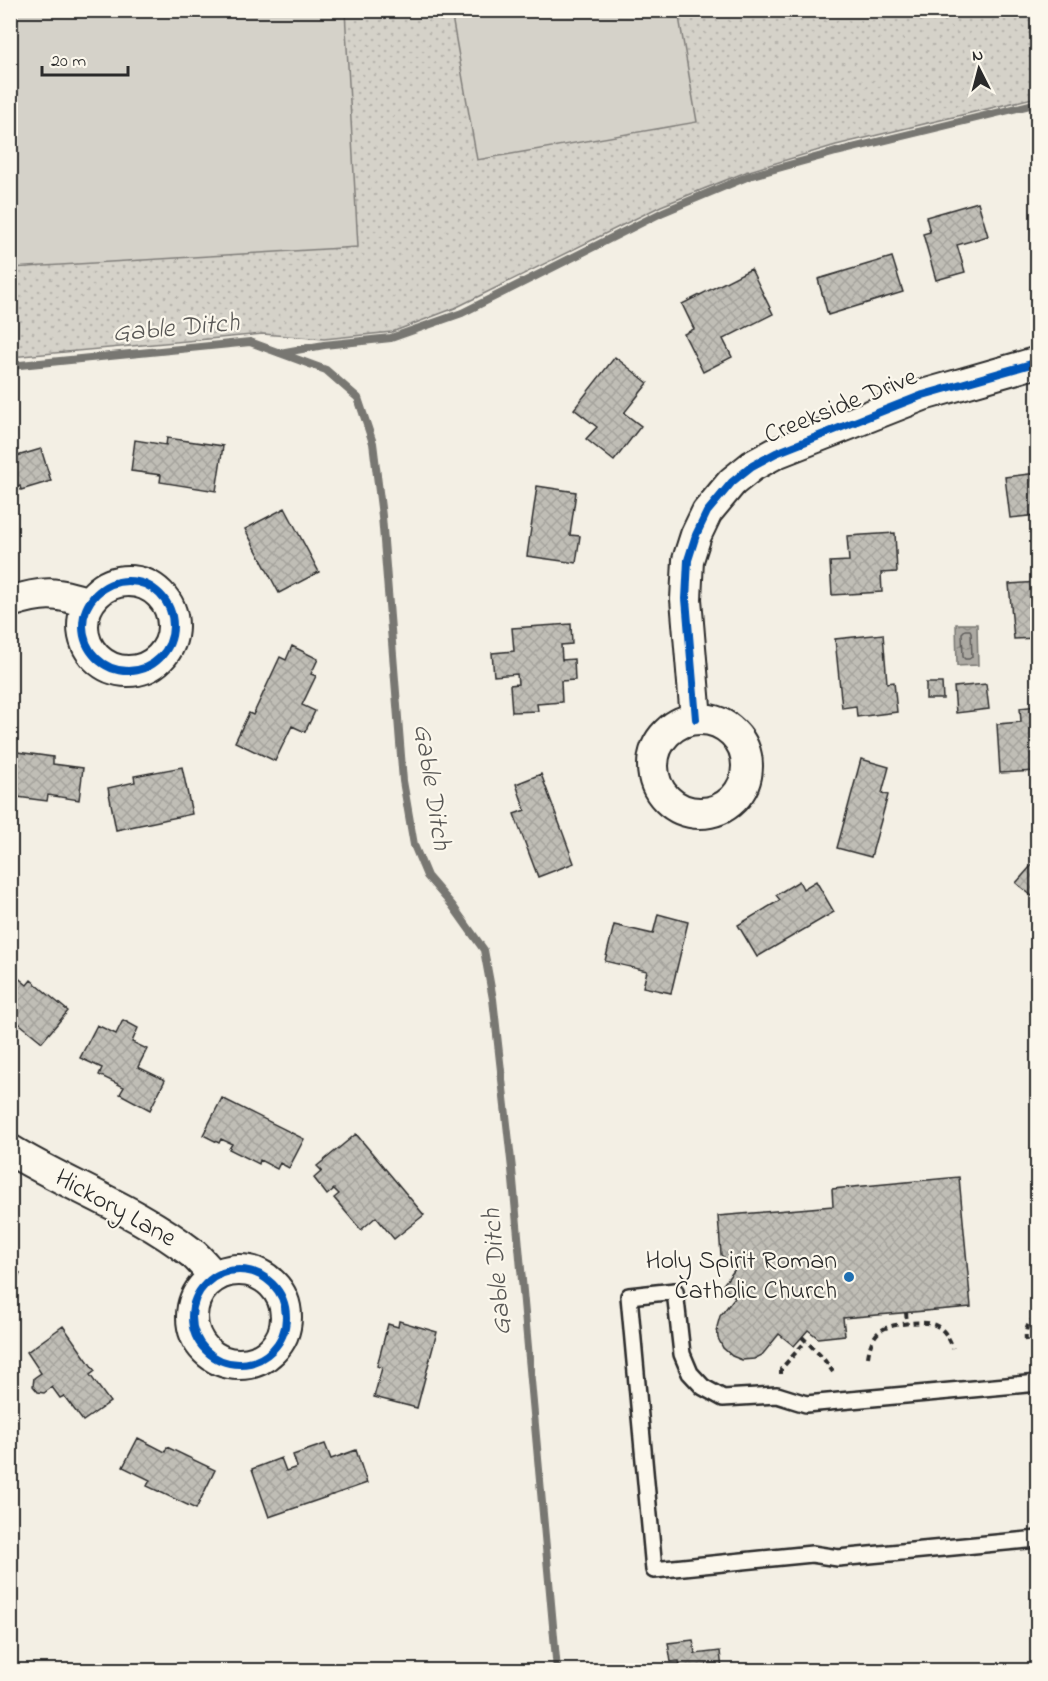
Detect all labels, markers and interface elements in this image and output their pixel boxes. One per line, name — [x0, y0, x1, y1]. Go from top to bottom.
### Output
scale bar — [42, 39, 128, 77]
north arrow — [949, 39, 1009, 99]
text: N — [971, 44, 984, 69]
text: 20 m — [51, 49, 86, 75]
water label: Gable Ditch — [111, 304, 242, 354]
street label: Creekside Drive — [759, 359, 924, 455]
water label: Gable Ditch — [402, 721, 460, 854]
street label: Hickory Lane — [47, 1160, 183, 1258]
water label: Gable Ditch — [473, 1206, 523, 1337]
place label: Holy Spirit Roman Catholic Church — [645, 1243, 837, 1311]
marker: Holy Spirit Roman Catholic Church — [842, 1270, 856, 1284]

